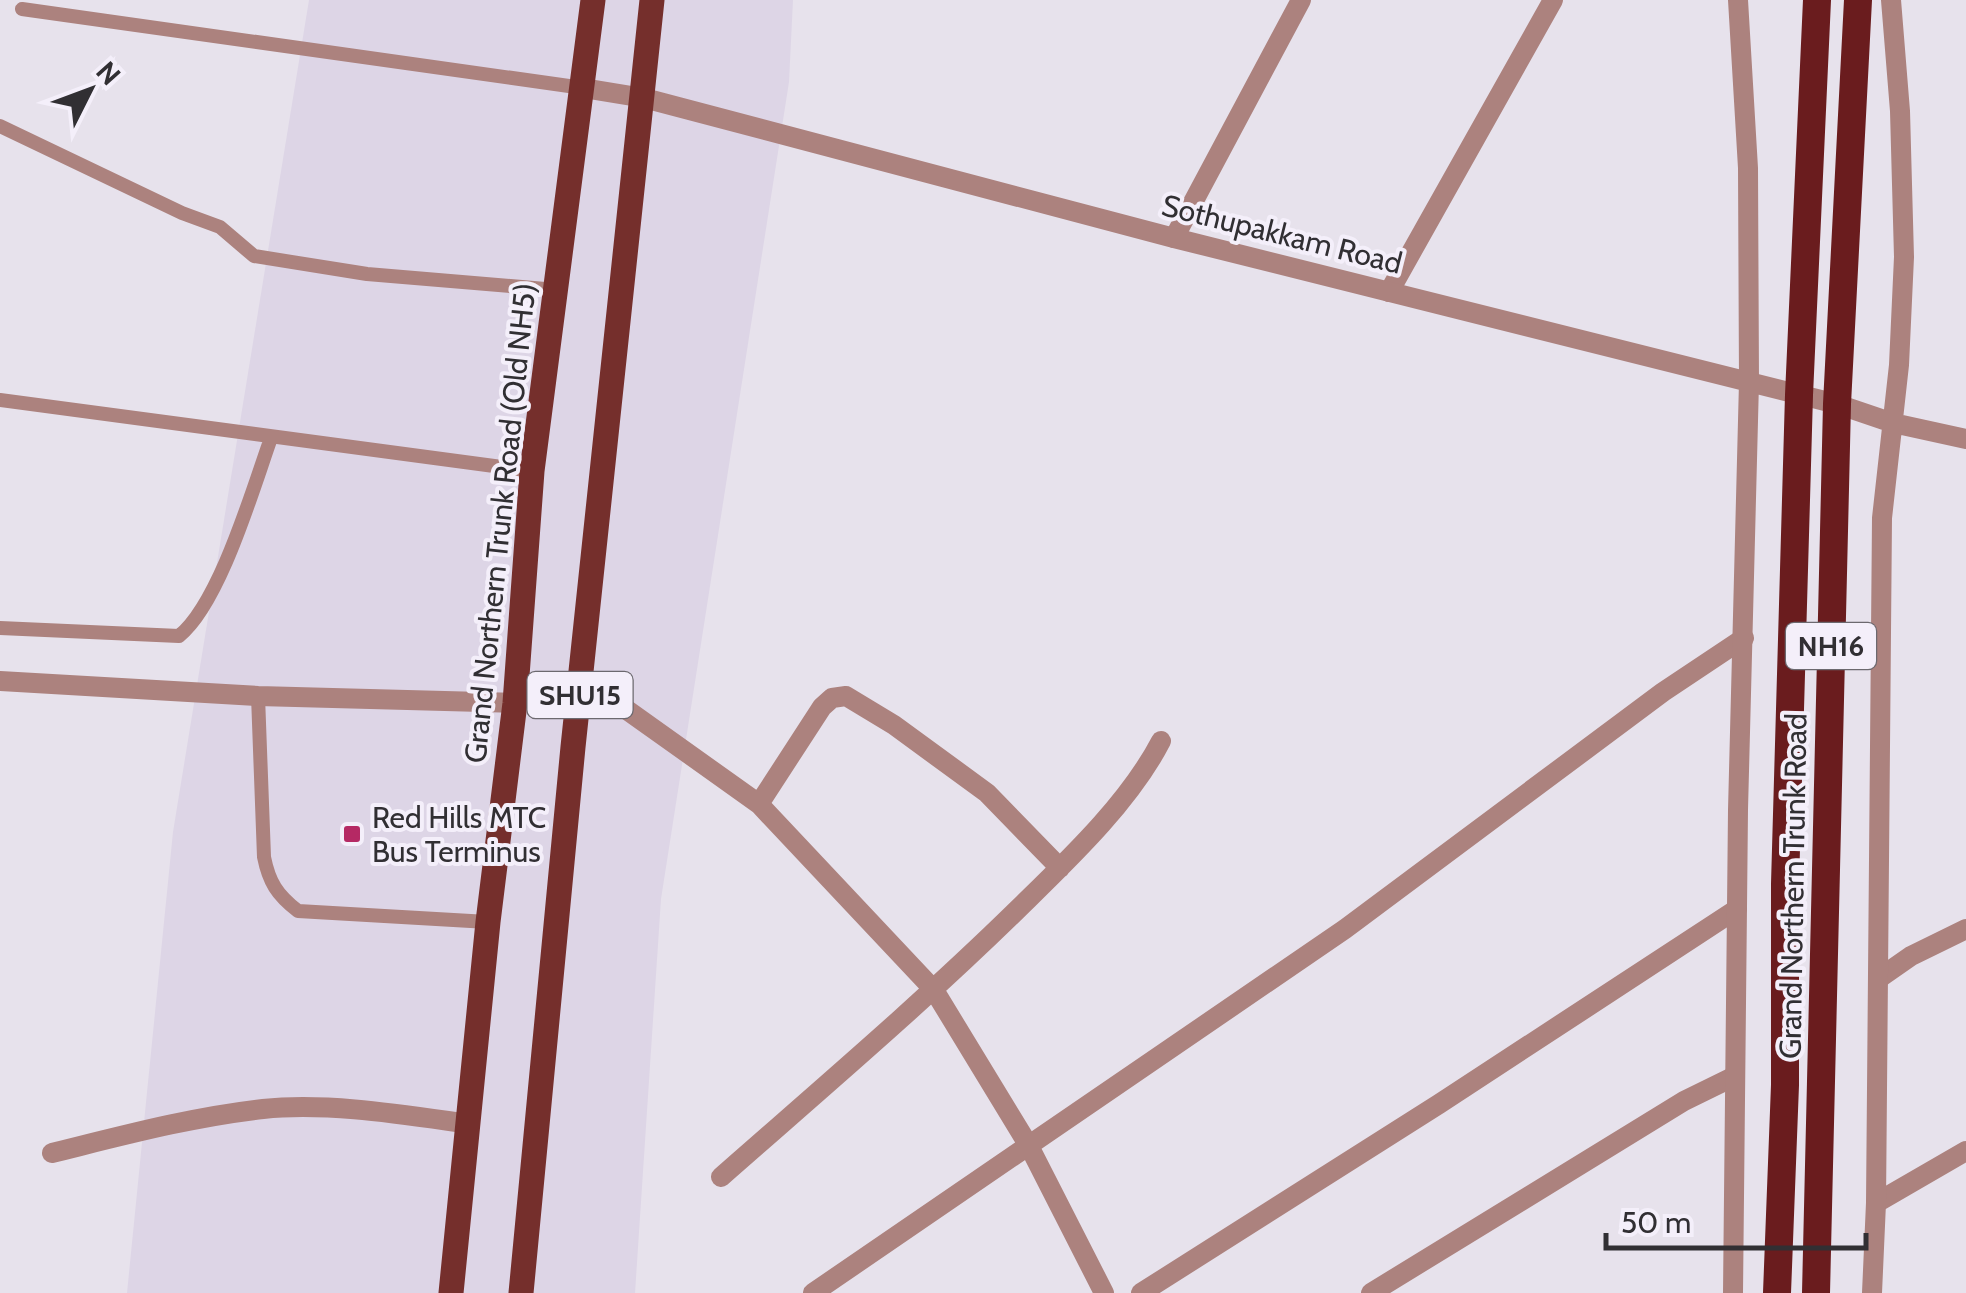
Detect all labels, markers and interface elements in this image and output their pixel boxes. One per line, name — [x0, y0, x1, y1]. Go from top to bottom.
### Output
north arrow — [40, 40, 140, 140]
text: N — [89, 55, 128, 92]
street label: Sothupakkam Road — [1158, 186, 1406, 282]
street label: Grand Northern Trunk Road (Old NH5) — [456, 281, 544, 765]
road number: NH16 — [1786, 623, 1876, 669]
road number: SHU15 — [528, 672, 632, 718]
street label: Grand Northern Trunk Road — [1771, 713, 1815, 1059]
place label: Red Hills MTC Bus Terminus — [372, 799, 546, 870]
marker: Red Hills MTC Bus Terminus — [341, 823, 363, 845]
scale bar — [1606, 1188, 1866, 1250]
text: 50 m — [1621, 1204, 1691, 1241]

